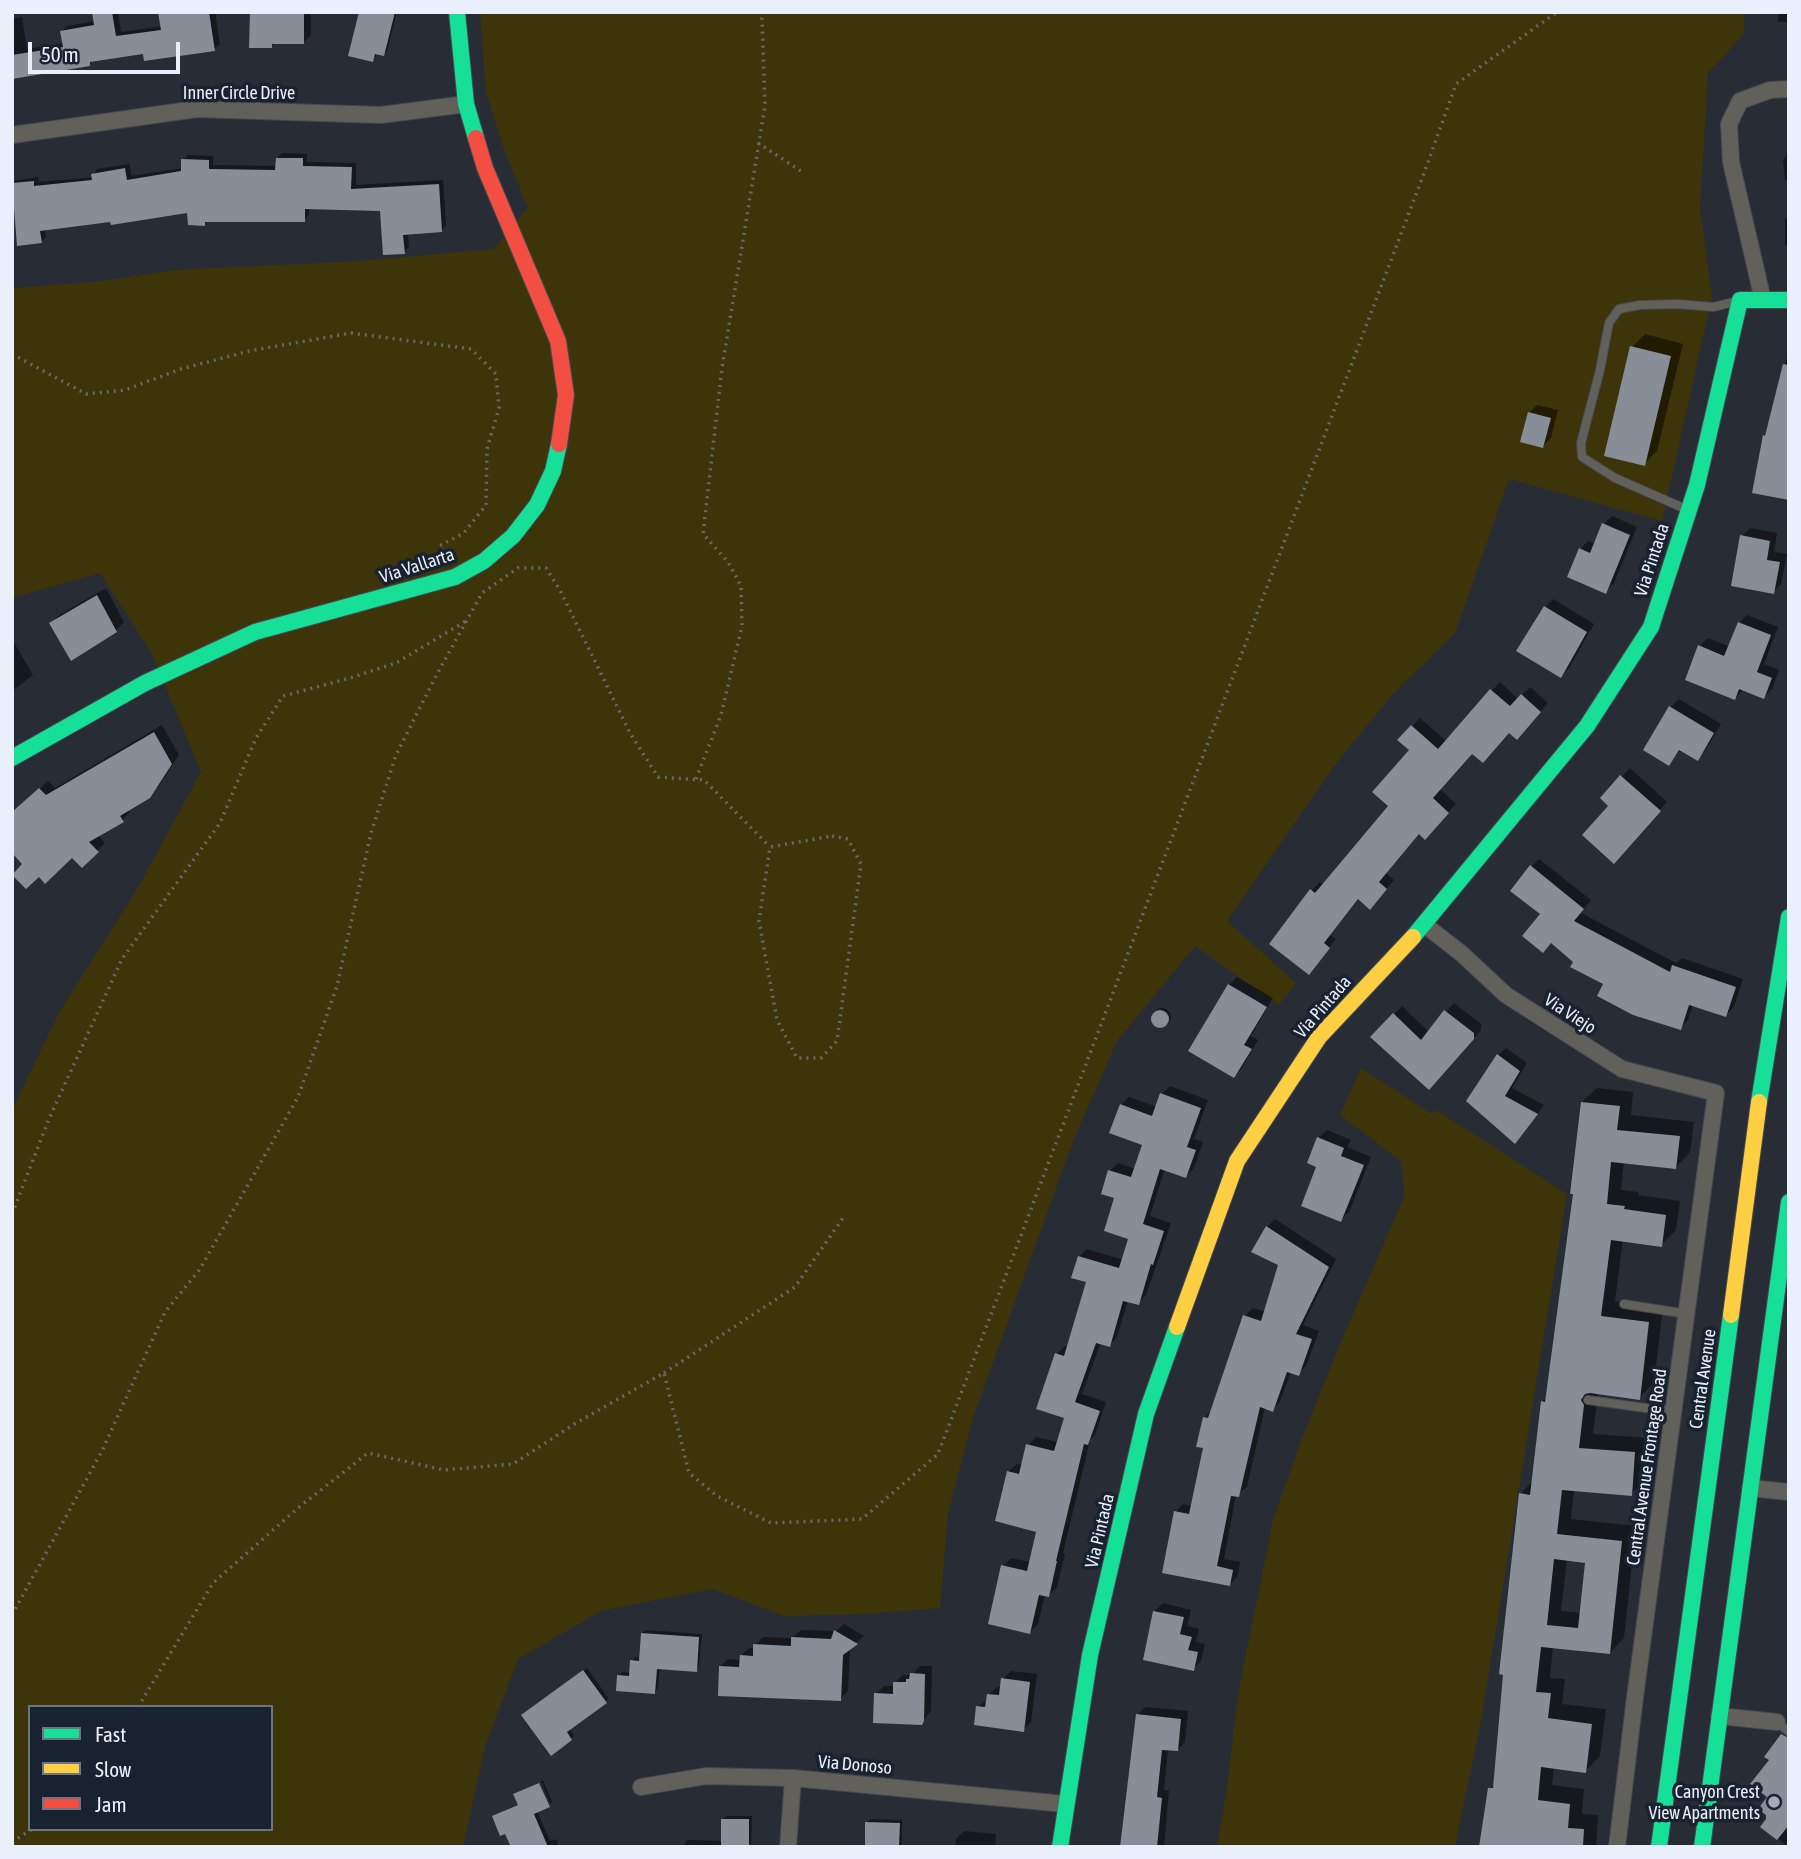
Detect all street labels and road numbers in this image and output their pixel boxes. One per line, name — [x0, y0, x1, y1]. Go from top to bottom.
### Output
street label: Inner Circle Drive — [183, 82, 295, 104]
street label: Via Pintada — [1630, 521, 1674, 599]
street label: Via Vallarta — [377, 544, 457, 588]
street label: Via Pintada — [1290, 971, 1356, 1043]
street label: Via Viejo — [1540, 989, 1600, 1039]
street label: Central Avenue — [1685, 1328, 1721, 1430]
street label: Central Avenue Frontage Road — [1623, 1367, 1671, 1567]
street label: Via Pintada — [1081, 1492, 1119, 1570]
street label: Via Donoso — [817, 1751, 893, 1779]

